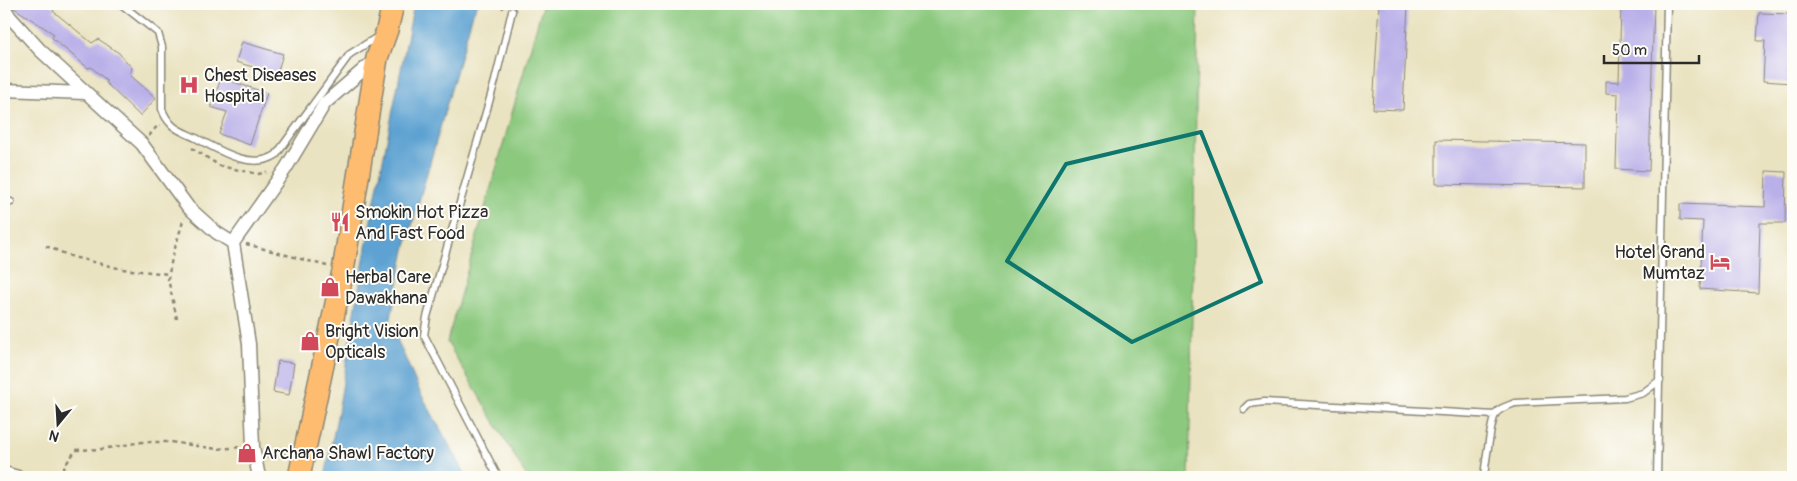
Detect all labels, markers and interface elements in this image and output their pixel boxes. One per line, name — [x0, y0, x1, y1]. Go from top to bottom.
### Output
scale bar — [1604, 32, 1700, 64]
text: 50 m — [1612, 41, 1647, 60]
place label: Chest Diseases Hospital — [204, 64, 316, 108]
hospital icon: Chest Diseases Hospital — [178, 74, 200, 96]
place label: Smokin Hot Pizza And Fast Food — [355, 201, 488, 245]
restaurant icon: Smokin Hot Pizza And Fast Food — [329, 211, 351, 233]
place label: Hotel Grand Mumtaz — [1614, 241, 1705, 285]
hotel icon: Hotel Grand Mumtaz — [1709, 251, 1731, 273]
place label: Herbal Care Dawakhana — [345, 266, 431, 310]
shop icon: Herbal Care Dawakhana — [319, 276, 341, 298]
place label: Bright Vision Opticals — [325, 320, 419, 364]
shop icon: Bright Vision Opticals — [299, 330, 321, 352]
north arrow — [32, 398, 82, 448]
text: N — [47, 426, 61, 445]
shop icon: Archana Shawl Factory — [236, 442, 258, 464]
place label: Archana Shawl Factory — [262, 442, 434, 465]

